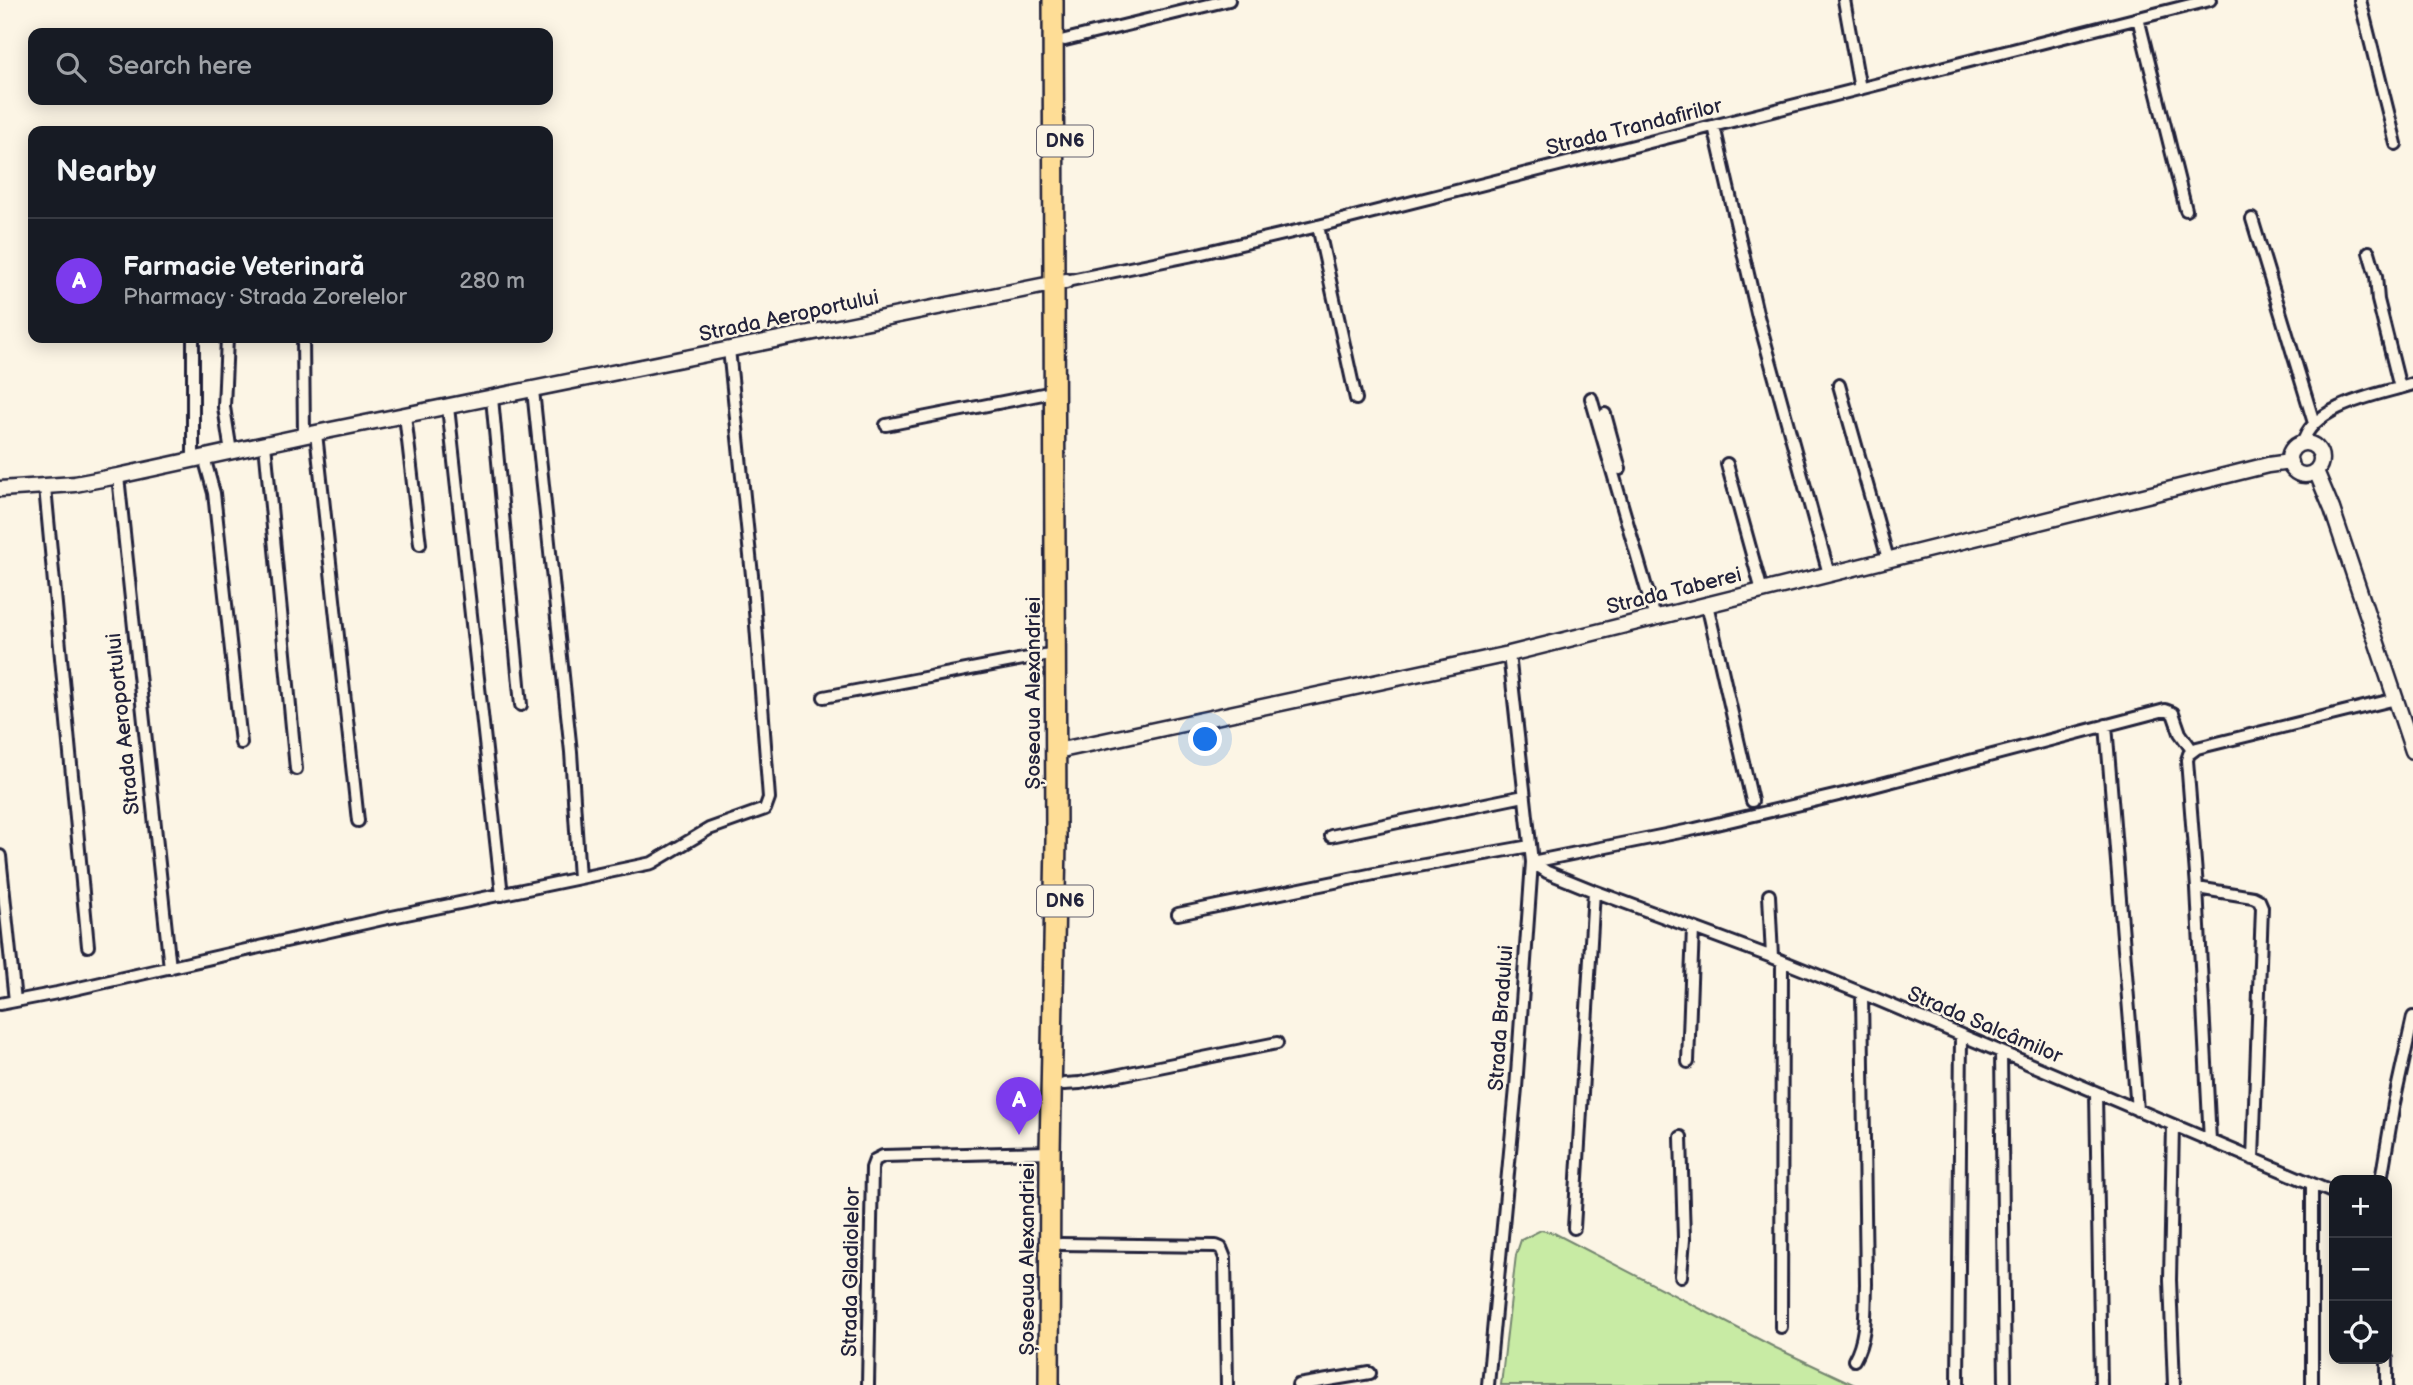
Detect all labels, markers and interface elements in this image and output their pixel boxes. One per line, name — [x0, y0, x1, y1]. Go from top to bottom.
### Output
search box — [28, 28, 553, 105]
icon: search — [52, 48, 90, 86]
text: Search here — [108, 51, 252, 82]
street label: Strada Trandafirilor — [1544, 93, 1725, 161]
road number: DN6 — [1037, 125, 1093, 156]
text: Nearby — [56, 154, 156, 190]
text: Farmacie Veterinară — [123, 252, 365, 283]
text: A — [72, 267, 86, 295]
text: 280 m — [459, 267, 525, 295]
text: Pharmacy · Strada Zorelelor — [123, 283, 407, 311]
street label: Strada Aeroportului — [697, 285, 881, 347]
street label: Strada Taberei — [1604, 562, 1744, 620]
street label: Șoseaua Alexandriei — [1021, 597, 1046, 789]
street label: Strada Aeroportului — [101, 632, 145, 816]
your location — [1188, 722, 1222, 756]
road number: DN6 — [1037, 886, 1093, 917]
street label: Strada Bradului — [1483, 944, 1519, 1092]
street label: Strada Salcâmilor — [1904, 981, 2067, 1069]
pin: A — [996, 1077, 1042, 1135]
street label: Șoseaua Alexandriei — [1015, 1163, 1040, 1355]
map controls — [2329, 1175, 2392, 1364]
button: + — [2329, 1175, 2392, 1238]
street label: Strada Gladiolelor — [837, 1186, 865, 1357]
button: − — [2329, 1238, 2392, 1301]
button: locate — [2329, 1301, 2392, 1364]

